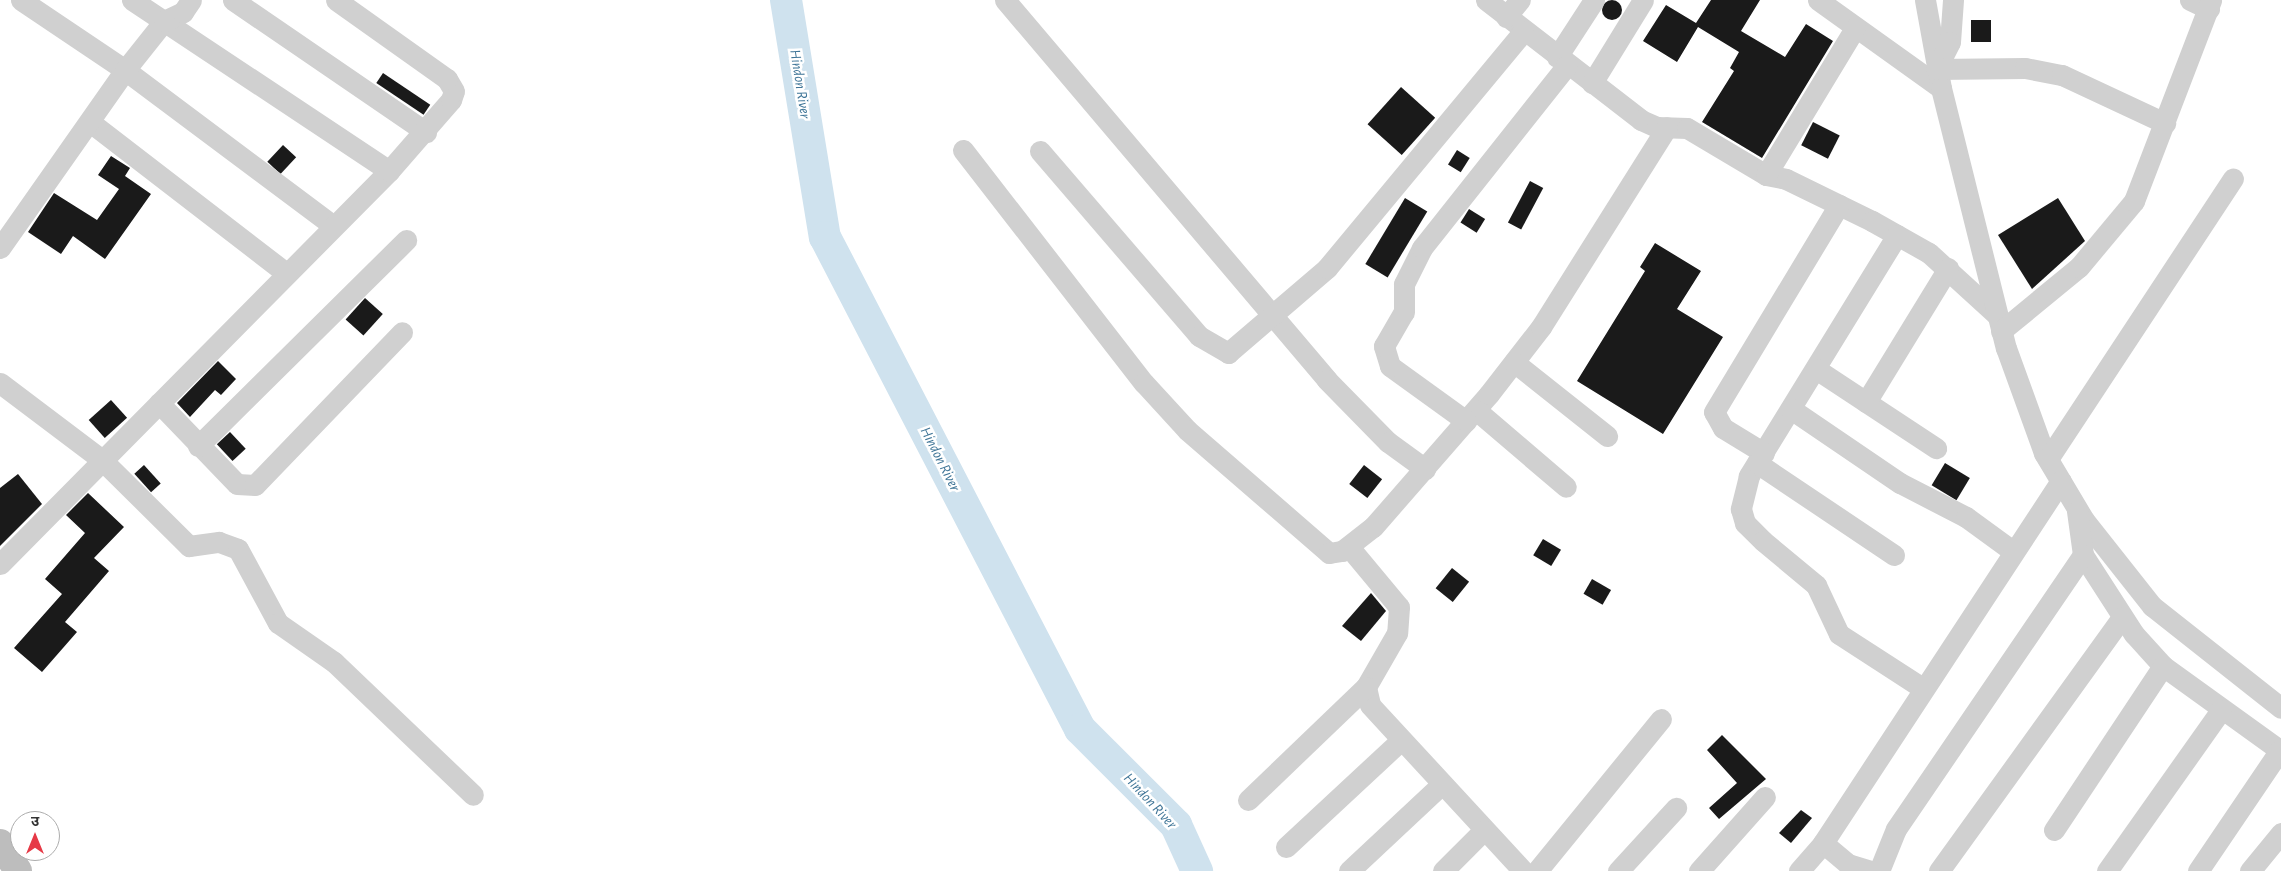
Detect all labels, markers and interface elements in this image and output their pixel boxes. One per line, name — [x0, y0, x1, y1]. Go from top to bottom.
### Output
water label: Hindon River — [786, 48, 814, 120]
water label: Hindon River — [916, 424, 964, 494]
water label: Hindon River — [1120, 769, 1180, 833]
north arrow — [10, 811, 60, 861]
text: उ — [31, 815, 39, 829]

